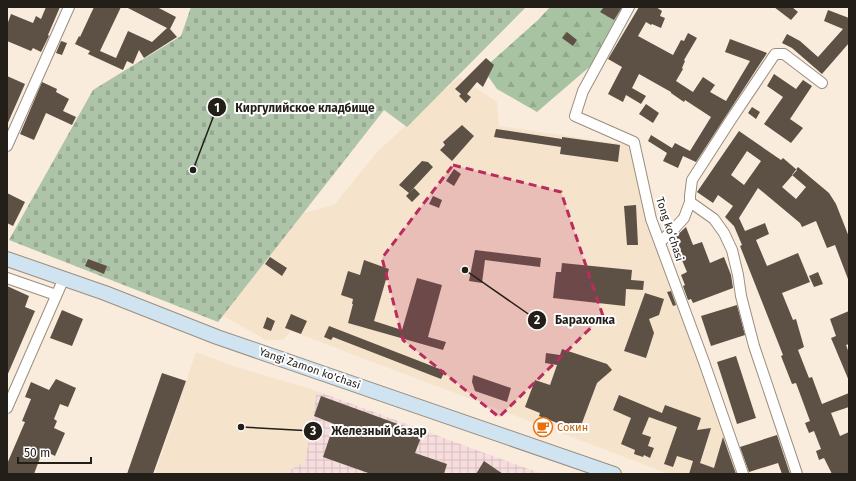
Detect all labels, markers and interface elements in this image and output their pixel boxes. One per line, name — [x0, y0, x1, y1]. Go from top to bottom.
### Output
callout: Киргулийское кладбище — [207, 95, 382, 119]
text: 1 — [214, 101, 220, 115]
text: Киргулийское кладбище — [235, 101, 375, 115]
street label: Tong koʻchasi — [653, 195, 686, 263]
callout: Барахолка — [527, 308, 623, 332]
text: 2 — [534, 313, 540, 327]
text: Барахолка — [555, 313, 615, 327]
street label: Yangi Zamon ko'chasi — [258, 345, 362, 392]
cafe icon: Сокин — [532, 416, 554, 438]
callout: Железный базар — [303, 419, 435, 443]
place label: Сокин — [557, 421, 588, 434]
text: 3 — [309, 424, 316, 438]
text: Железный базар — [330, 424, 427, 438]
scale bar — [18, 439, 91, 465]
text: 50 m — [24, 446, 50, 460]

